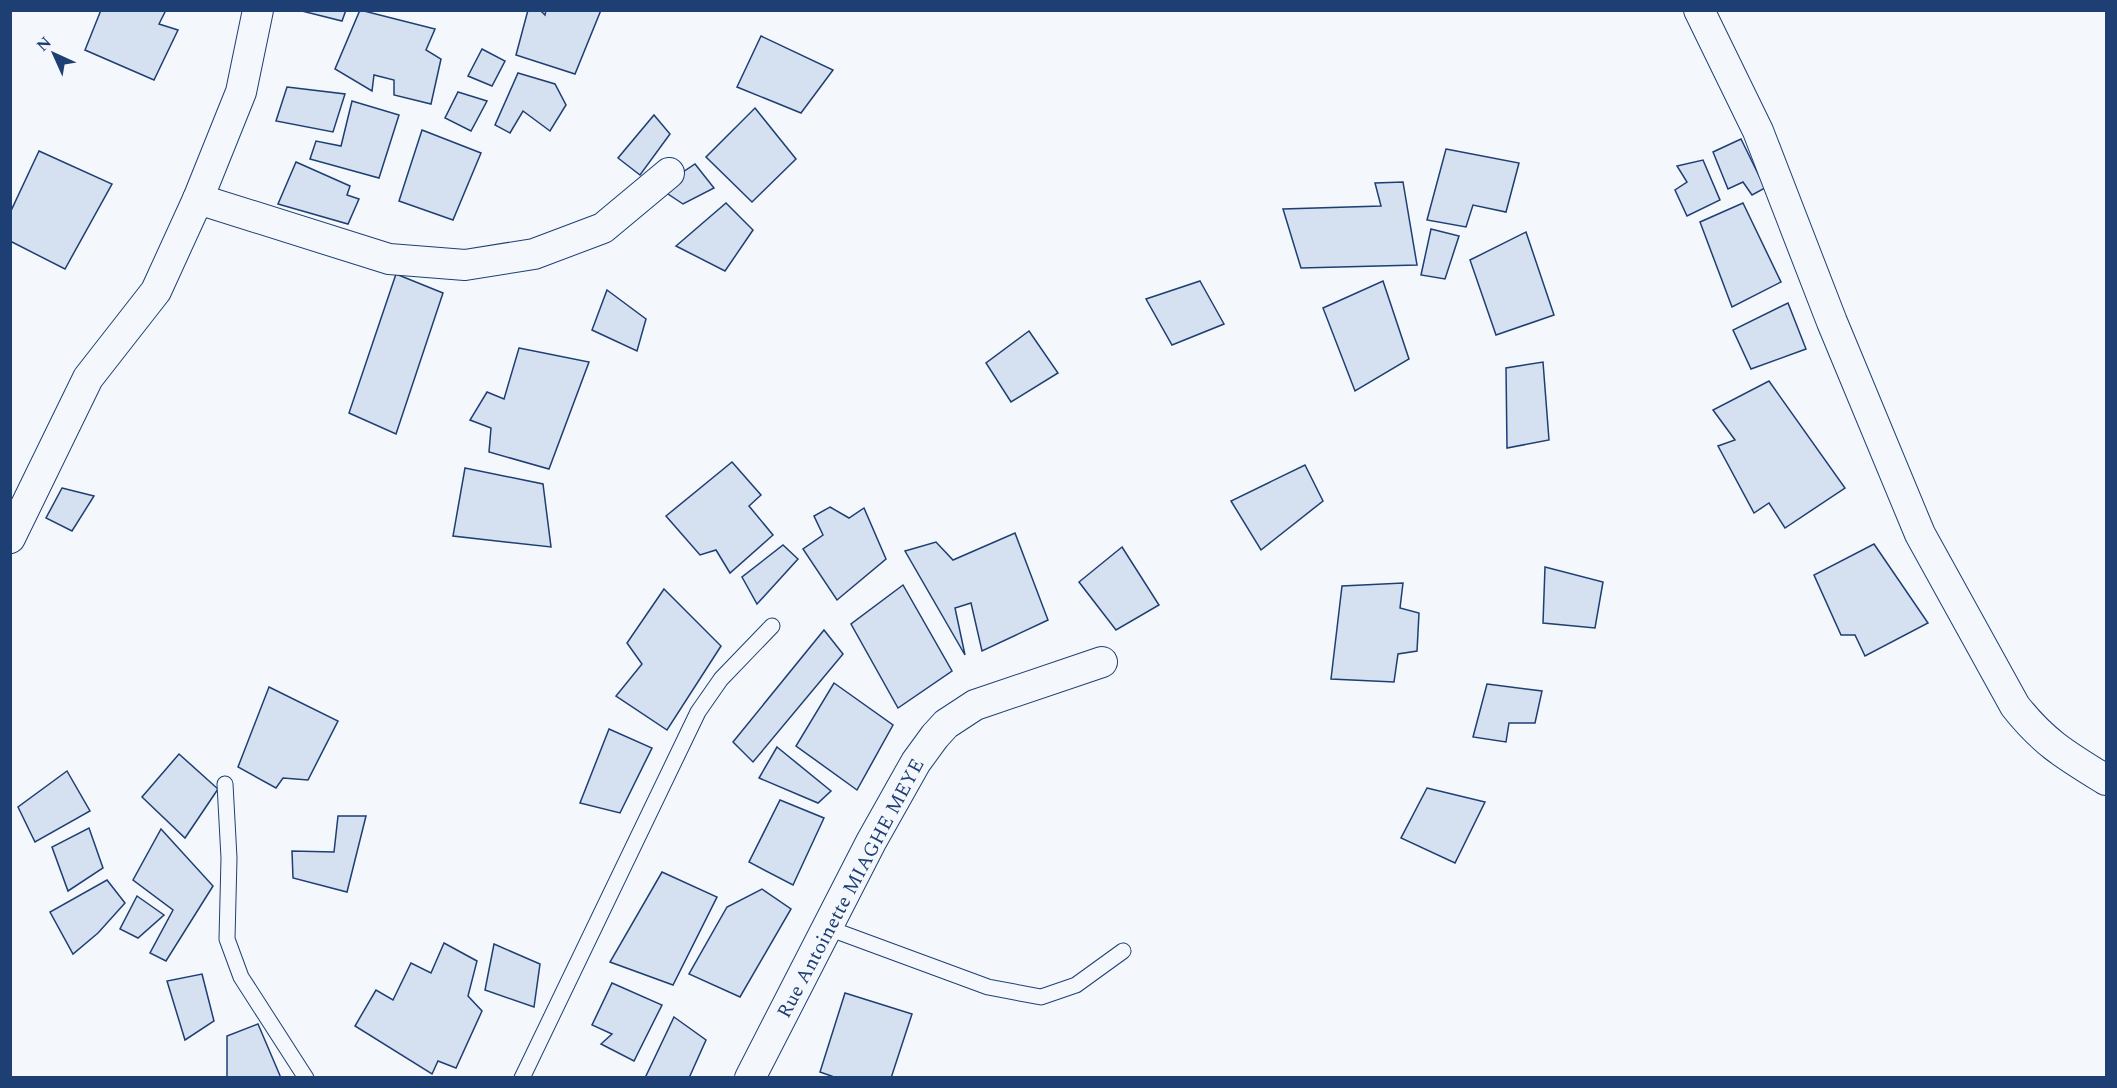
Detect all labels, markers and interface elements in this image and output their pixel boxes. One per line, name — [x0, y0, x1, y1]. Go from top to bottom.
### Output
north arrow — [24, 24, 84, 84]
text: N — [31, 31, 57, 57]
street label: Rue Antoinette MIAGHE MEYE — [769, 753, 932, 1024]

